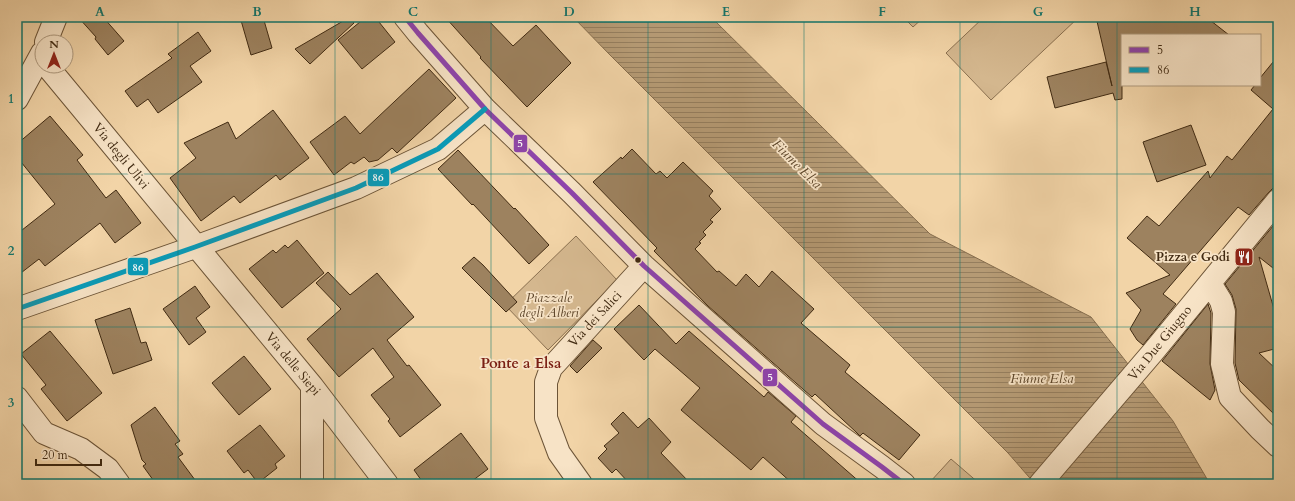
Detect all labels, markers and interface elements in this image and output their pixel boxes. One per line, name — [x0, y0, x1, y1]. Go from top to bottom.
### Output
text: A — [95, 3, 105, 21]
text: B — [252, 3, 262, 21]
text: C — [408, 3, 418, 21]
text: D — [563, 3, 575, 21]
text: E — [722, 3, 730, 21]
text: F — [878, 3, 886, 21]
text: G — [1033, 3, 1044, 21]
text: H — [1189, 3, 1201, 21]
north arrow — [34, 34, 74, 74]
legend — [1121, 34, 1261, 86]
text: N — [49, 37, 59, 52]
text: 5 — [1157, 42, 1163, 58]
text: 86 — [1157, 62, 1169, 78]
text: 1 — [8, 90, 14, 108]
street label: Via degli Ulivi — [89, 119, 154, 193]
line badge: 5 — [513, 134, 528, 153]
water label: Fiume Elsa — [768, 135, 826, 193]
text: 5 — [517, 136, 523, 151]
line badge: 86 — [367, 168, 390, 187]
text: 86 — [372, 170, 384, 185]
text: 2 — [8, 242, 15, 260]
restaurant icon: Pizza e Godi — [1233, 246, 1255, 268]
place label: Pizza e Godi — [1156, 248, 1230, 266]
unlabelled marker — [633, 255, 643, 265]
line badge: 86 — [127, 257, 149, 276]
text: 86 — [132, 260, 144, 275]
street label: Via dei Salici — [564, 287, 626, 351]
park label: Piazzale degli Alberi — [519, 289, 579, 322]
street label: Via Due Giugno — [1124, 302, 1196, 384]
street label: Via delle Siepi — [261, 328, 325, 400]
district label: Ponte a Elsa — [481, 353, 562, 373]
line badge: 5 — [762, 368, 778, 387]
water label: Fiume Elsa — [1010, 369, 1074, 388]
text: 5 — [767, 370, 773, 385]
text: 3 — [8, 394, 15, 412]
scale bar — [36, 441, 101, 467]
text: 20 m — [42, 447, 69, 463]

